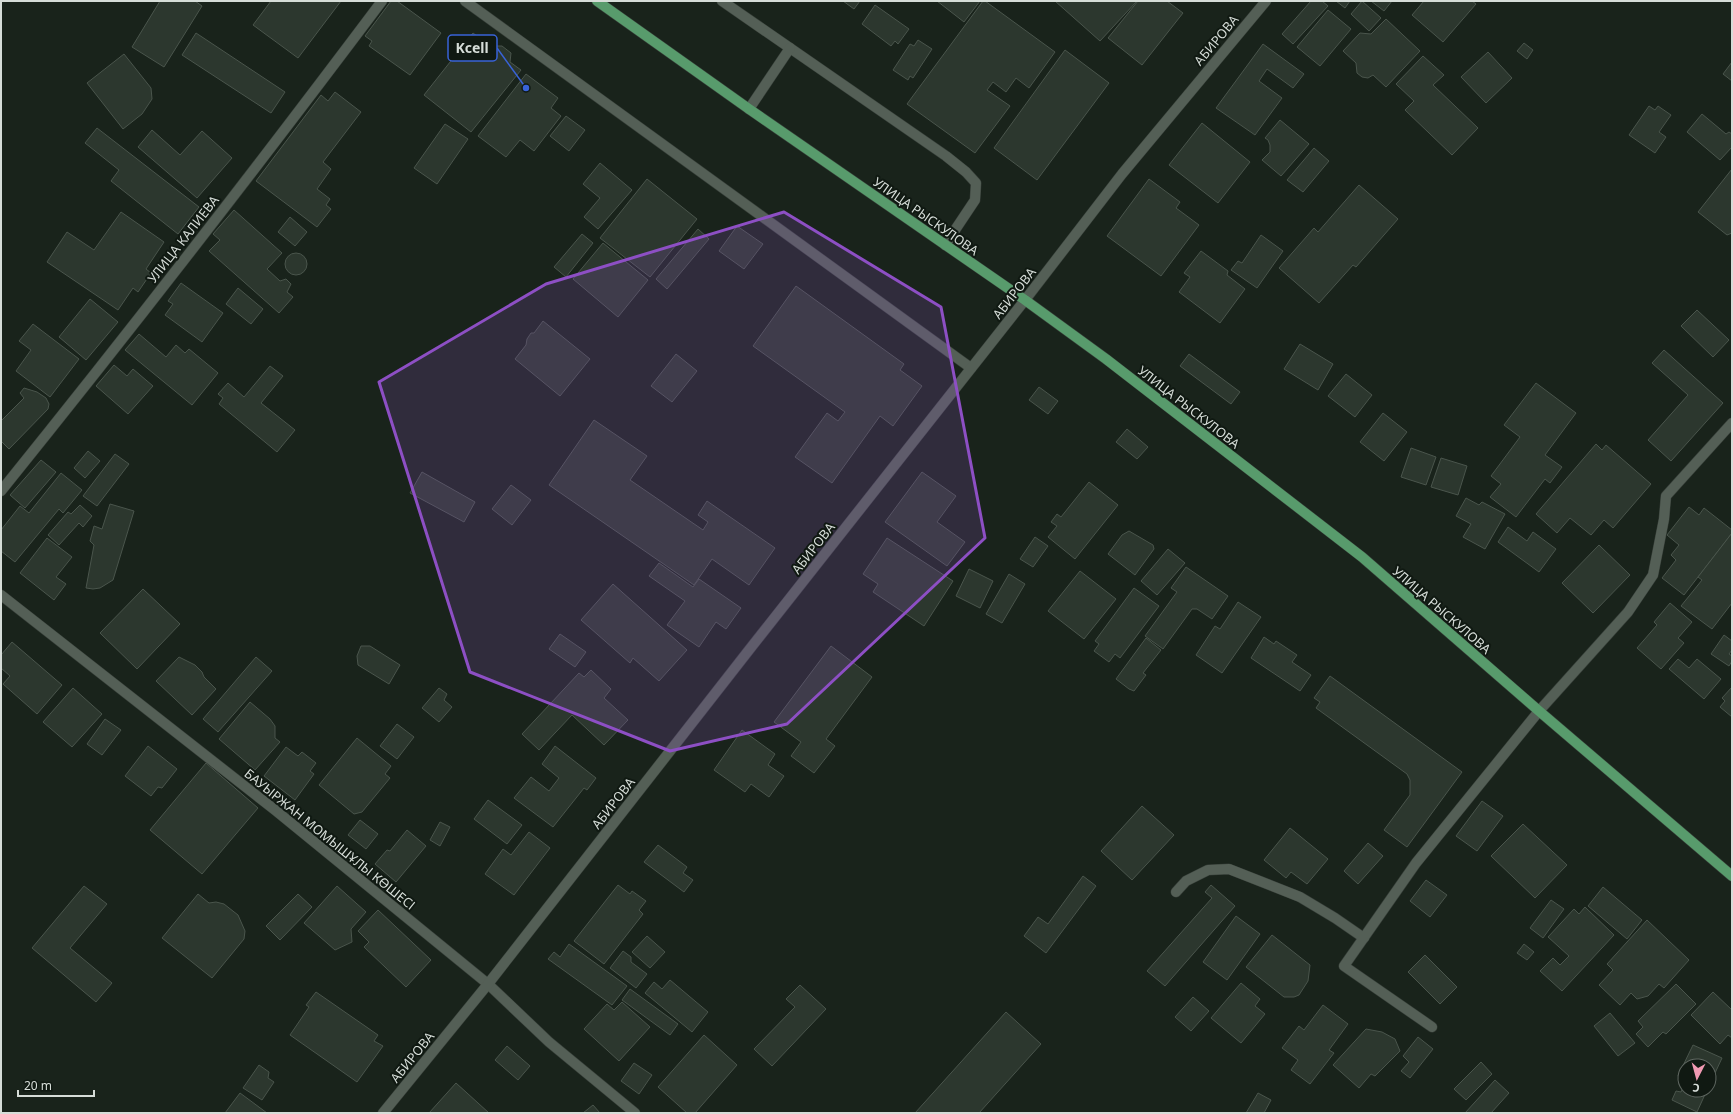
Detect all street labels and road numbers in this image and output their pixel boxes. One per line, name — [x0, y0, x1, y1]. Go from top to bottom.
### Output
street label: АБИРОВА — [1190, 10, 1243, 69]
street label: УЛИЦА РЫСКУЛОВА — [870, 173, 983, 260]
street label: УЛИЦА КАЛИЕВА — [143, 191, 223, 286]
street label: АБИРОВА — [988, 263, 1040, 322]
street label: УЛИЦА РЫСКУЛОВА — [1134, 361, 1244, 453]
street label: АБИРОВА — [787, 518, 839, 577]
street label: УЛИЦА РЫСКУЛОВА — [1389, 562, 1496, 658]
street label: БАУЫРЖАН МОМЫШҰЛЫ КӨШЕСІ — [241, 764, 419, 914]
street label: АБИРОВА — [587, 773, 639, 832]
street label: АБИРОВА — [386, 1027, 439, 1086]

